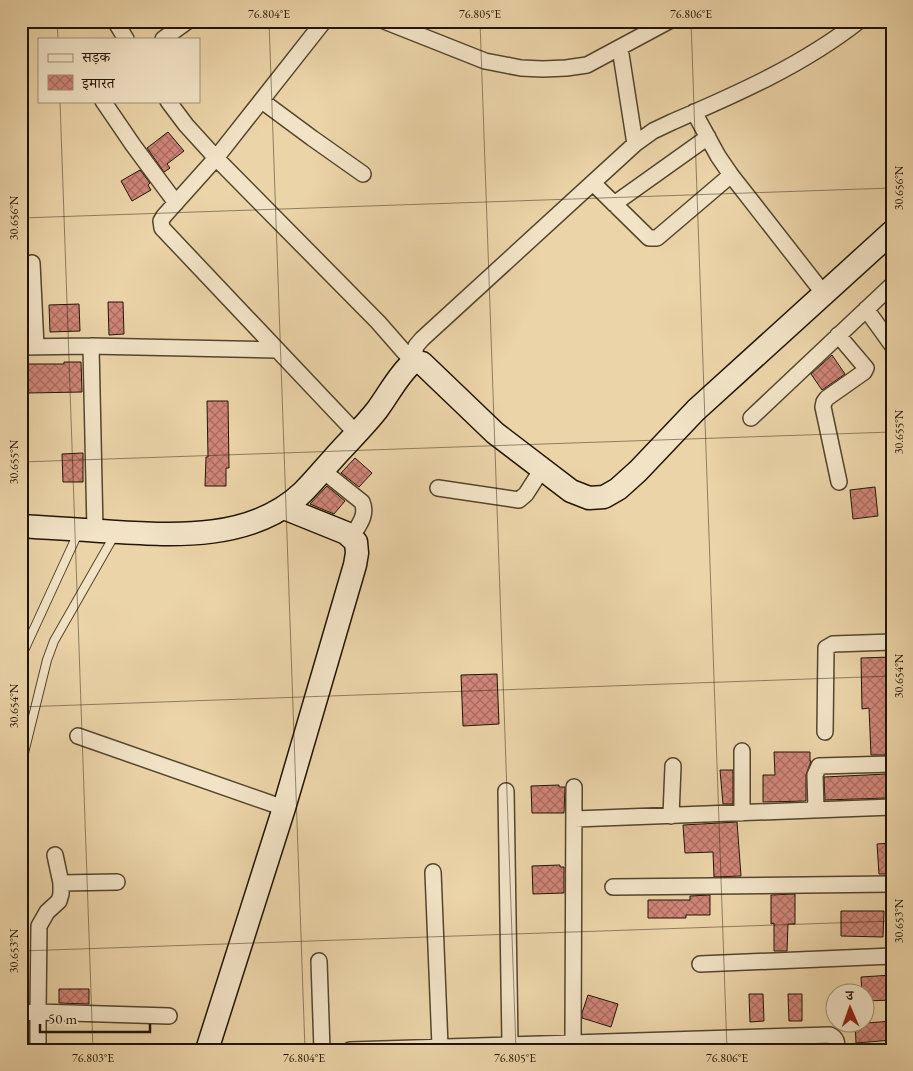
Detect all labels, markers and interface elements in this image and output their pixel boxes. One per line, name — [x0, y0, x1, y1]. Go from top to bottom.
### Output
text: 76.804°E — [248, 6, 290, 22]
text: 76.805°E — [459, 6, 501, 22]
text: 76.806°E — [670, 6, 712, 22]
legend — [38, 38, 200, 102]
text: सड़क — [81, 47, 111, 66]
text: इमारत — [81, 73, 116, 92]
text: 30.656°N — [891, 165, 907, 210]
text: 30.656°N — [6, 195, 22, 240]
text: 30.655°N — [891, 409, 907, 454]
text: 30.655°N — [6, 439, 22, 484]
text: 30.654°N — [891, 653, 907, 698]
text: 30.654°N — [6, 683, 22, 728]
text: 30.653°N — [891, 898, 907, 943]
text: 30.653°N — [6, 928, 22, 973]
north arrow — [826, 984, 876, 1034]
text: उ — [845, 986, 854, 1004]
scale bar — [40, 1001, 150, 1033]
text: 50 m — [48, 1009, 77, 1028]
text: 76.803°E — [72, 1050, 114, 1066]
text: 76.804°E — [283, 1050, 325, 1066]
text: 76.805°E — [494, 1050, 536, 1066]
text: 76.806°E — [706, 1050, 748, 1066]

